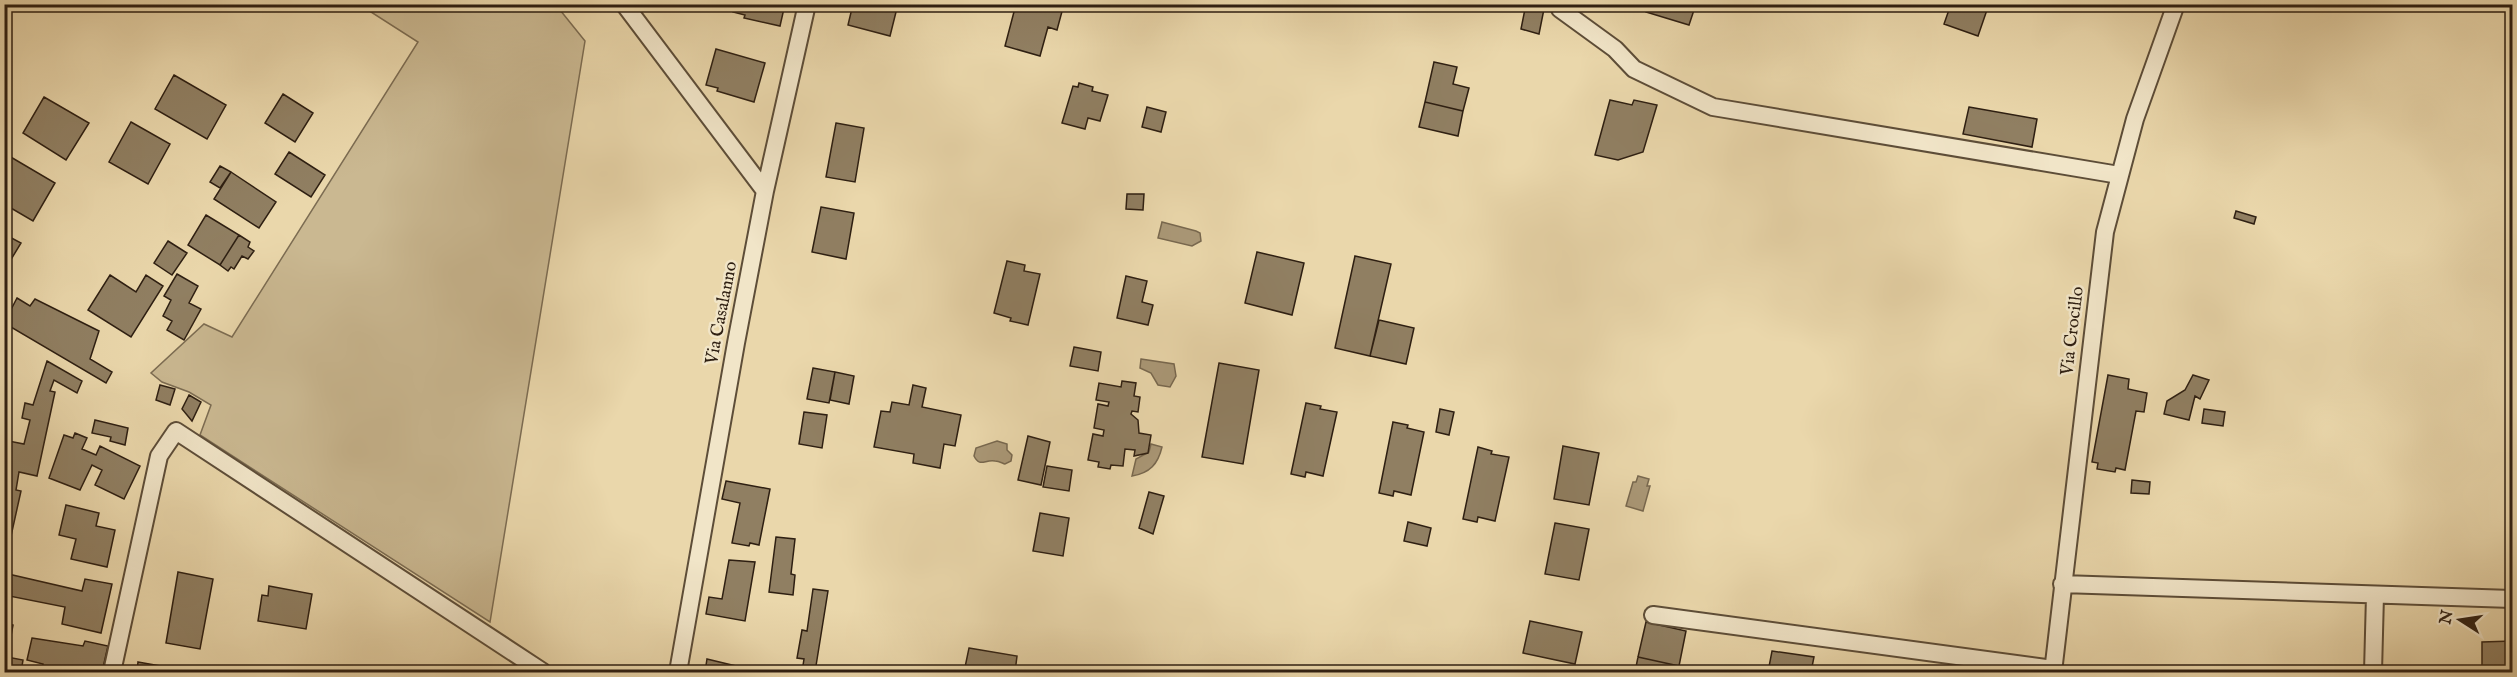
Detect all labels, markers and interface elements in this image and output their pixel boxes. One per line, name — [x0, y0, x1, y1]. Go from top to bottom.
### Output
street label: Via Casalanno — [701, 259, 743, 368]
street label: Via Crocillo — [2056, 285, 2090, 378]
north arrow — [2430, 590, 2490, 650]
text: N — [2436, 608, 2459, 627]

